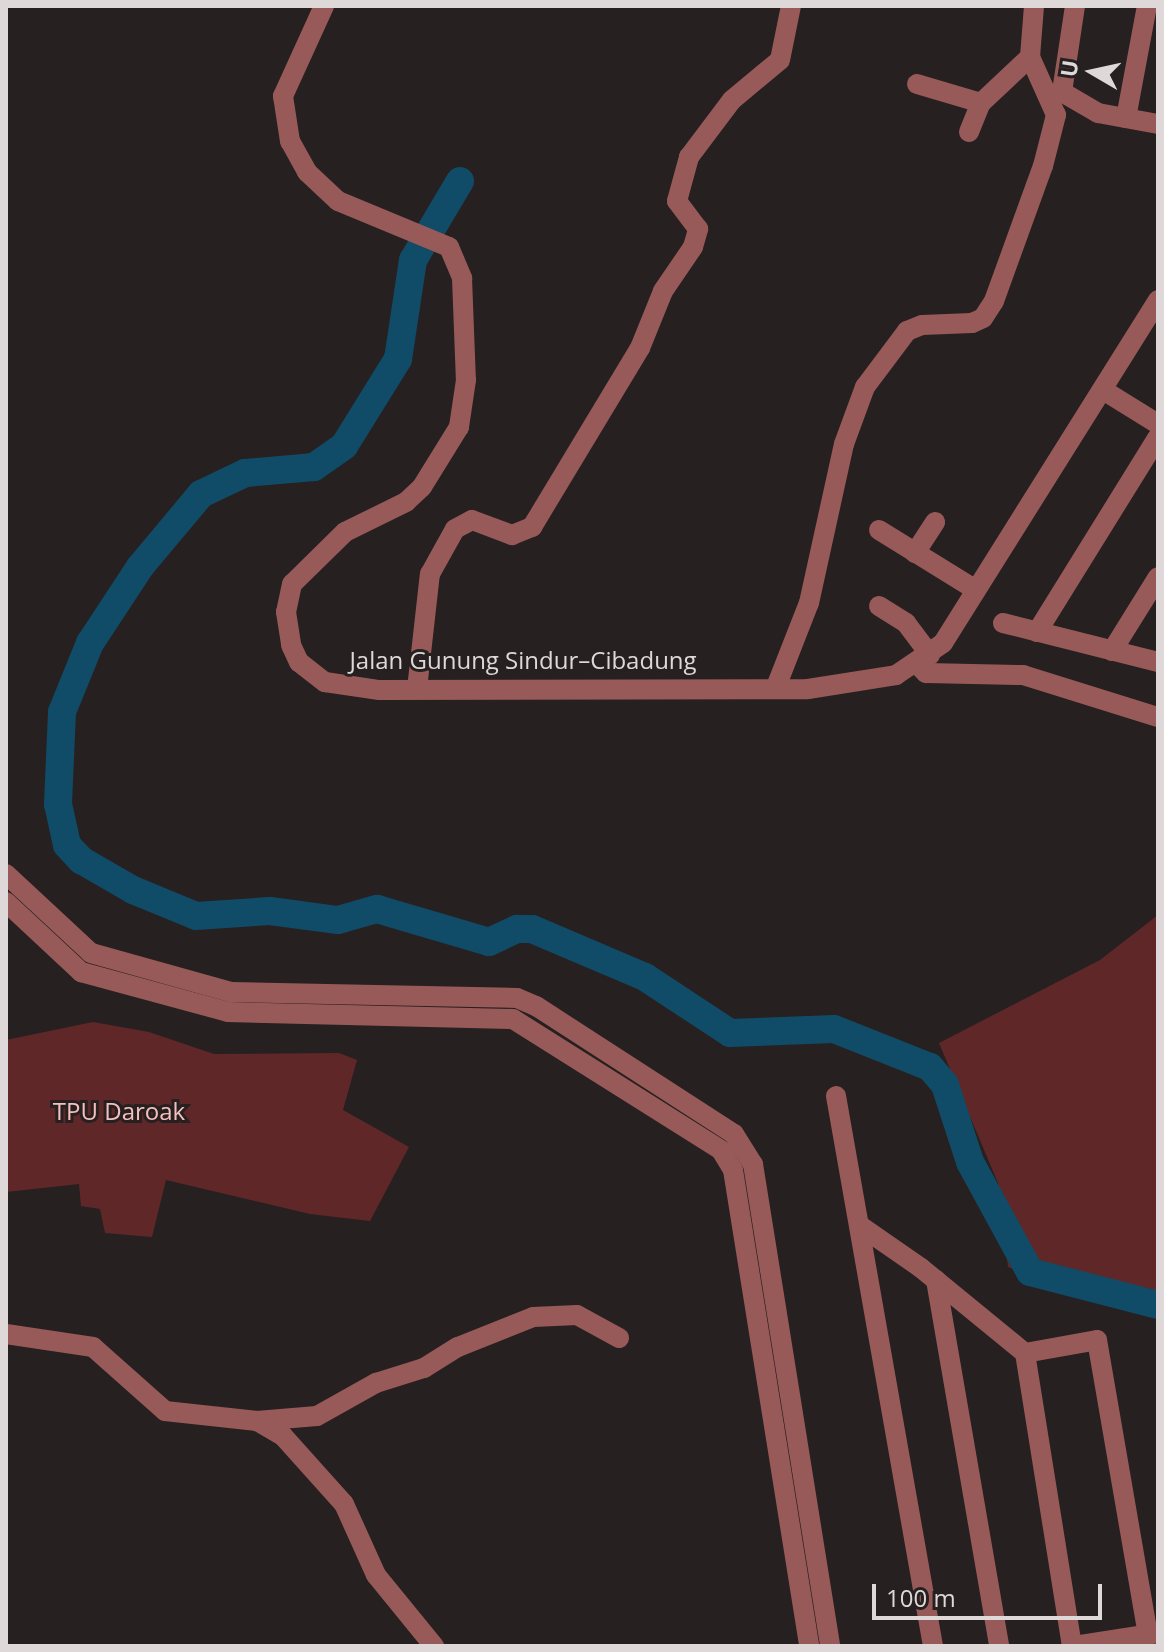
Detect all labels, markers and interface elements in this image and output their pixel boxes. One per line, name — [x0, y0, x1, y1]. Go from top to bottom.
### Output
north arrow — [1052, 32, 1132, 112]
text: U — [1052, 58, 1084, 79]
street label: Jalan Gunung Sindur–Cibadung — [349, 646, 697, 674]
park label: TPU Daroak — [53, 1097, 185, 1125]
scale bar — [876, 1568, 1106, 1618]
text: 100 m — [886, 1581, 956, 1614]

